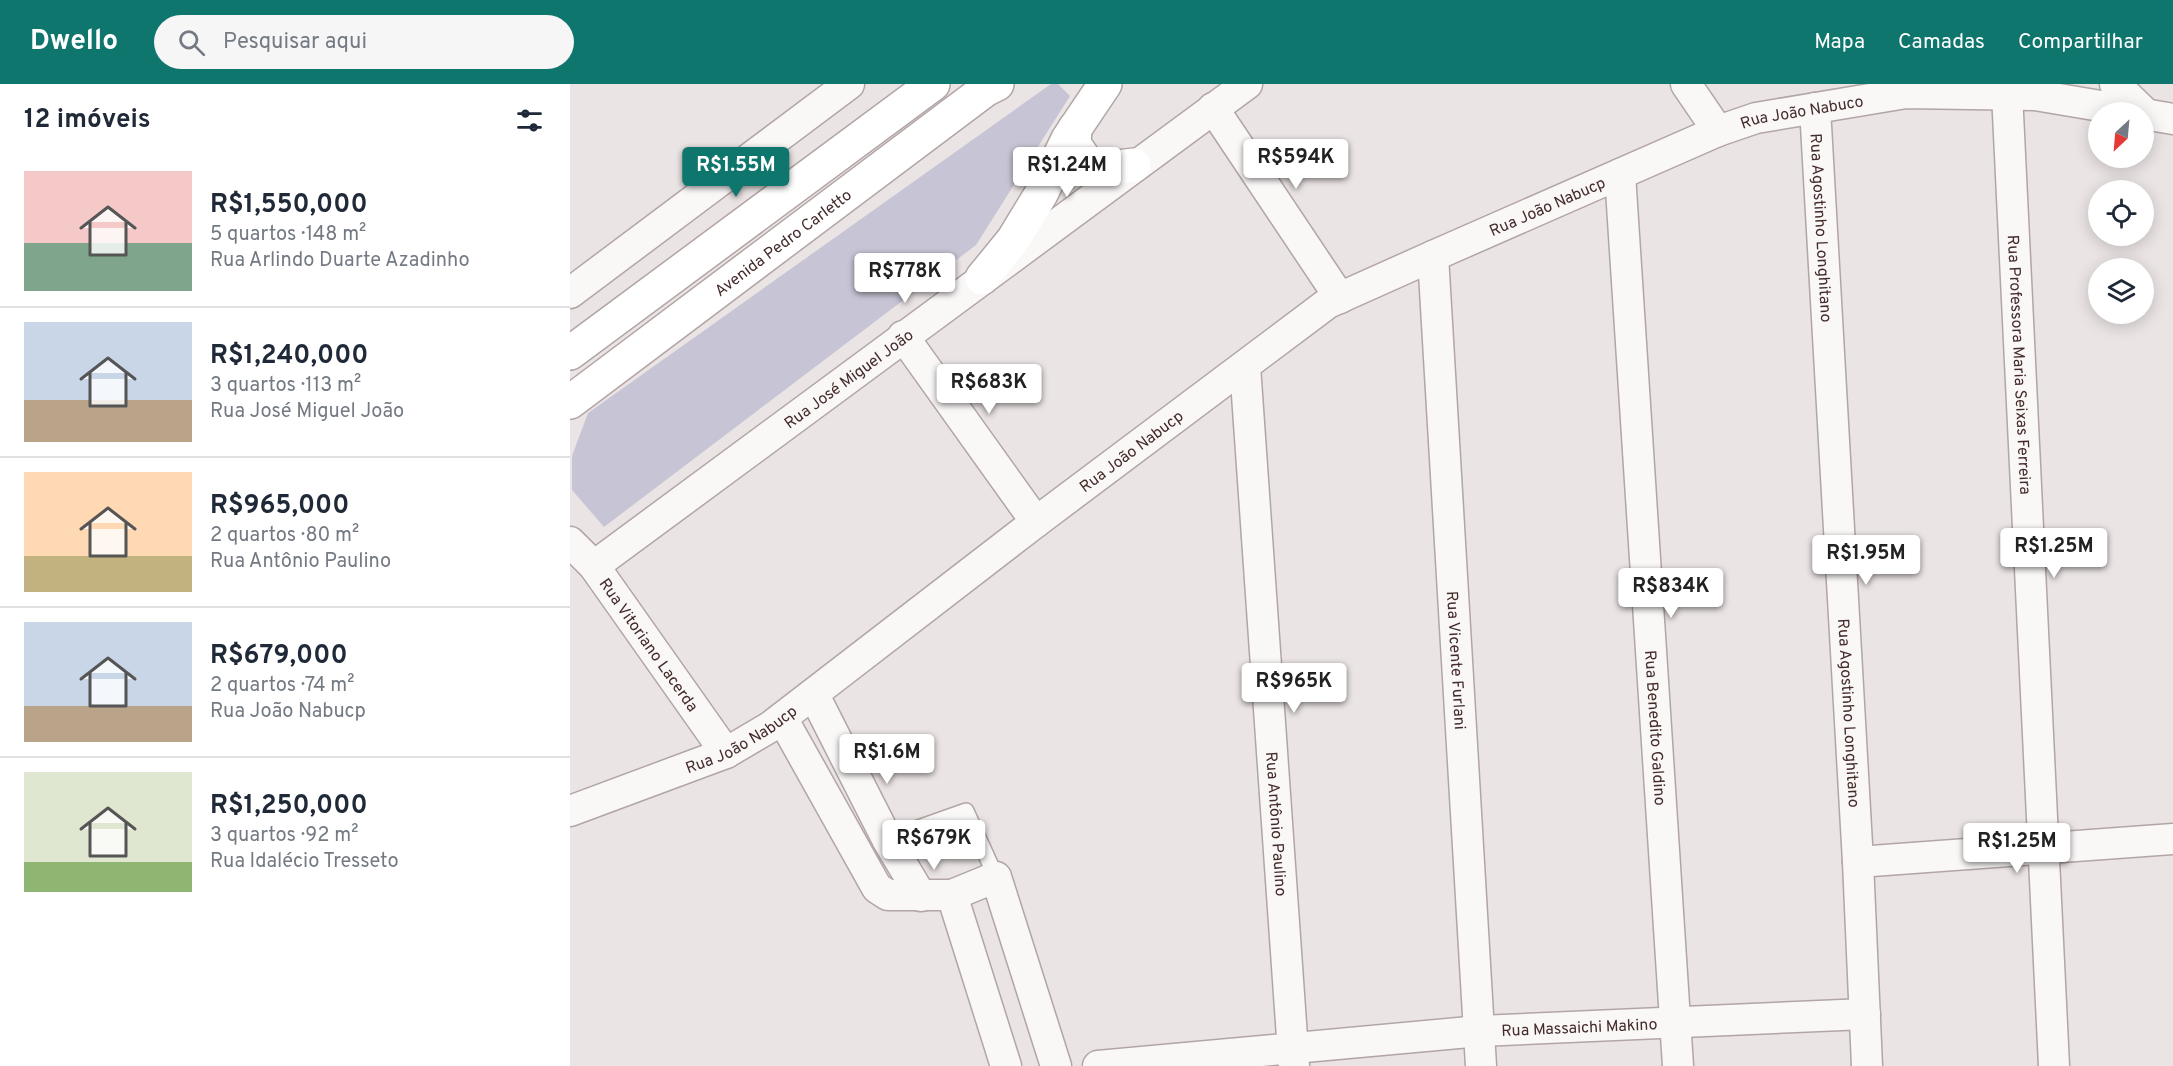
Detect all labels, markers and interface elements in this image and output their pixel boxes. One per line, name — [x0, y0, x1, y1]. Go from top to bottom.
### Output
search box — [154, 15, 574, 69]
text: Dwello — [30, 24, 118, 60]
icon: search — [175, 26, 208, 59]
text: Pesquisar aqui — [223, 29, 367, 56]
text: Mapa — [1814, 29, 1865, 56]
text: Camadas — [1898, 29, 1985, 56]
text: Compartilhar — [2018, 29, 2143, 56]
street label: Rua João Nabuco — [1738, 92, 1865, 135]
north arrow — [2088, 102, 2154, 168]
map controls — [2088, 102, 2154, 324]
text: 12 imóveis — [24, 104, 151, 137]
icon: filters — [513, 104, 546, 137]
street label: Rua Agostinho Longhitano — [1804, 133, 1835, 323]
pin: R$594K — [1247, 139, 1345, 190]
text: R$594K — [1257, 145, 1335, 171]
pin: R$1.55M — [681, 147, 791, 198]
pin: R$1.24M — [1012, 147, 1122, 198]
text: R$1.55M — [696, 153, 776, 179]
text: R$1.24M — [1027, 153, 1107, 179]
street label: Rua João Nabucp — [1487, 174, 1609, 242]
button: locate — [2088, 180, 2154, 246]
street label: Avenida Pedro Carletto — [711, 186, 856, 302]
text: R$1,550,000 — [210, 189, 368, 222]
icon: home — [72, 195, 144, 267]
text: 5 quartos · 148 m² — [210, 222, 366, 248]
street label: Rua Professora Maria Seixas Ferreira — [2002, 234, 2034, 495]
text: Rua Arlindo Duarte Azadinho — [210, 248, 470, 274]
pin: R$778K — [856, 253, 954, 304]
button: layers — [2088, 258, 2154, 324]
text: R$778K — [868, 259, 942, 285]
street label: Rua José Miguel João — [781, 326, 918, 434]
text: R$1,240,000 — [210, 340, 368, 373]
icon: home — [72, 346, 144, 418]
pin: R$683K — [940, 364, 1038, 415]
text: R$683K — [951, 370, 1027, 396]
text: 3 quartos · 113 m² — [210, 373, 361, 399]
text: Rua José Miguel João — [210, 399, 404, 425]
street label: Rua João Nabucp — [1076, 407, 1188, 498]
text: R$965,000 — [210, 490, 349, 523]
icon: home — [72, 496, 144, 568]
text: 2 quartos · 80 m² — [210, 523, 359, 549]
pin: R$1.25M — [1999, 528, 2109, 579]
text: R$1.25M — [2014, 534, 2094, 560]
pin: R$1.95M — [1811, 535, 1921, 586]
text: R$1.95M — [1826, 541, 1906, 567]
text: Rua Antônio Paulino — [210, 549, 391, 575]
pin: R$834K — [1622, 568, 1720, 619]
text: R$834K — [1632, 574, 1710, 600]
street label: Rua Vitoriano Lacerda — [594, 575, 702, 716]
street label: Rua Vicente Furlani — [1441, 590, 1469, 730]
street label: Rua Agostinho Longhitano — [1832, 618, 1863, 808]
text: R$679,000 — [210, 640, 348, 673]
icon: home — [72, 646, 144, 718]
street label: Rua Benedito Galdino — [1639, 650, 1669, 806]
pin: R$965K — [1245, 663, 1343, 714]
text: R$965K — [1256, 669, 1332, 695]
text: 2 quartos · 74 m² — [210, 673, 355, 699]
text: Rua João Nabucp — [210, 699, 366, 725]
street label: Rua João Nabucp — [683, 702, 802, 779]
pin: R$1.6M — [838, 734, 936, 785]
text: R$1.6M — [853, 740, 921, 766]
street label: Rua Antônio Paulino — [1260, 751, 1290, 897]
text: R$1,250,000 — [210, 790, 368, 823]
icon: home — [72, 796, 144, 868]
pin: R$679K — [885, 820, 983, 871]
text: 3 quartos · 92 m² — [210, 823, 358, 849]
pin: R$1.25M — [1962, 823, 2072, 874]
text: R$679K — [896, 826, 972, 852]
text: R$1.25M — [1977, 829, 2057, 855]
text: Rua Idalécio Tresseto — [210, 849, 399, 875]
street label: Rua Massaichi Makino — [1501, 1015, 1658, 1042]

